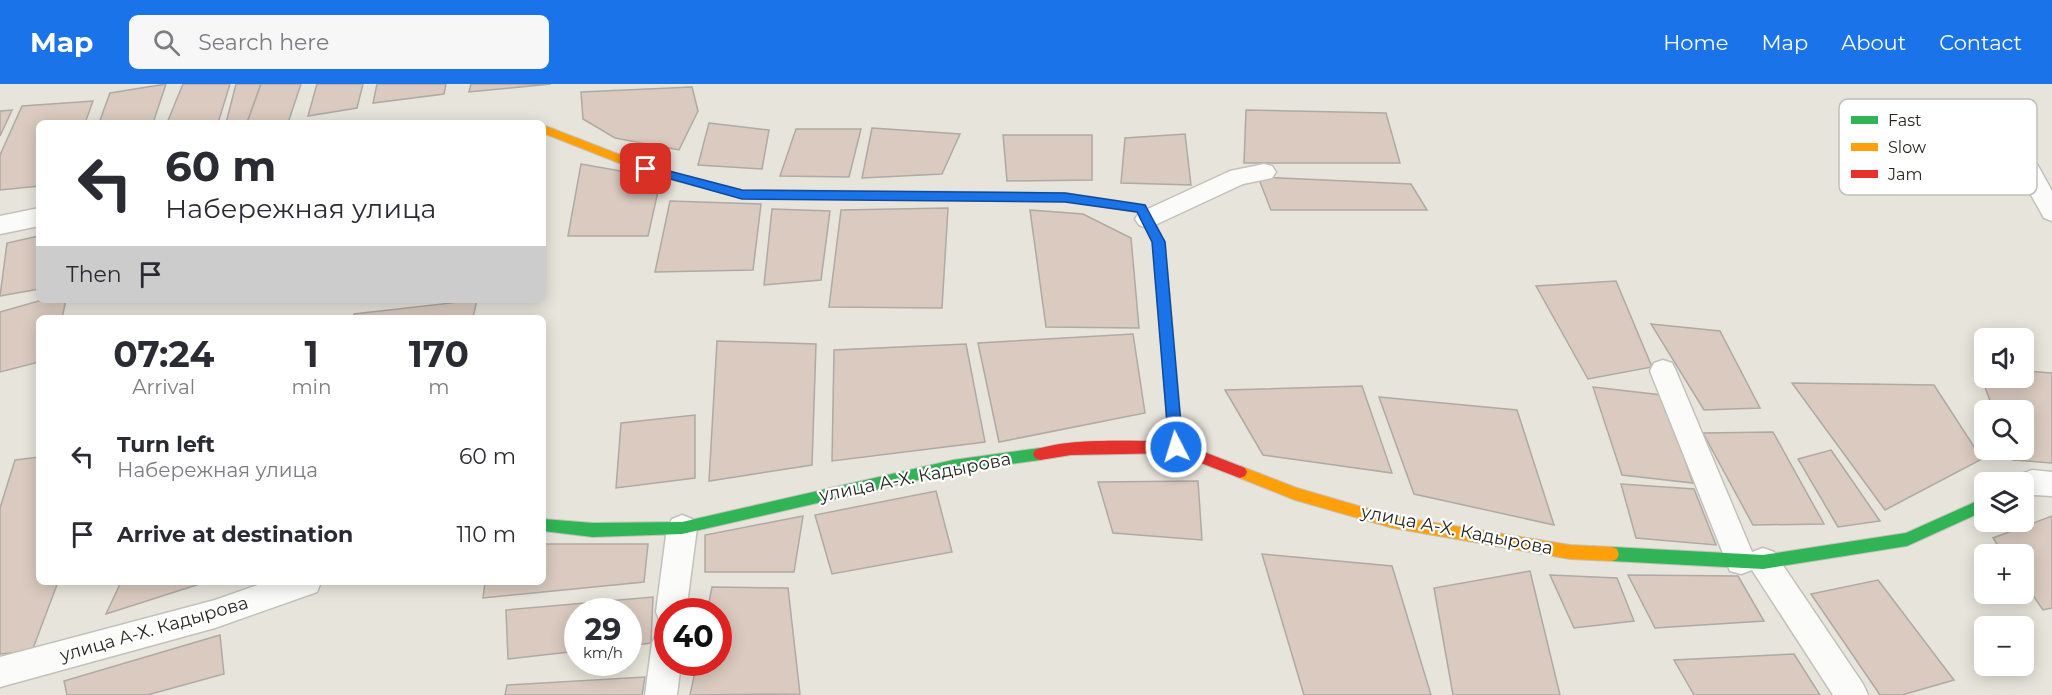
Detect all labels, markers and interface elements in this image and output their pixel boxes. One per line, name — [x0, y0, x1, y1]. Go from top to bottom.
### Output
search box — [129, 15, 549, 69]
text: Map — [30, 25, 93, 59]
icon: search — [150, 26, 183, 59]
text: Search here — [198, 29, 329, 56]
text: Home — [1663, 30, 1728, 55]
text: Map — [1761, 30, 1808, 55]
text: About — [1841, 30, 1906, 55]
text: Contact — [1939, 30, 2022, 55]
legend — [1839, 99, 2037, 195]
text: Fast — [1888, 111, 1922, 130]
text: Slow — [1888, 138, 1926, 157]
text: 60 m — [165, 140, 276, 192]
pin — [620, 143, 671, 194]
icon: left — [66, 144, 144, 222]
icon: arrive — [629, 152, 662, 185]
text: Jam — [1887, 165, 1922, 184]
text: Набережная улица — [165, 192, 436, 225]
icon: arrive — [134, 258, 167, 291]
text: Then — [66, 261, 122, 288]
map controls — [1974, 328, 2034, 676]
button: sound — [1974, 328, 2034, 388]
text: 07:24 — [113, 332, 214, 376]
text: 1 — [304, 332, 319, 376]
text: 170 — [409, 332, 469, 376]
text: Arrival — [132, 375, 195, 399]
text: min — [291, 375, 332, 399]
text: m — [428, 375, 449, 399]
button: search — [1974, 400, 2034, 460]
position arrow — [1144, 415, 1208, 479]
text: Turn left — [117, 431, 215, 458]
icon: left — [66, 440, 99, 473]
text: 60 m — [459, 443, 516, 470]
street label: улица А-Х. Кадырова — [816, 448, 1013, 507]
text: Набережная улица — [117, 458, 318, 482]
button: layers — [1974, 472, 2034, 532]
street label: улица А-Х. Кадырова — [1358, 500, 1555, 559]
icon: arrive — [66, 518, 99, 551]
text: Arrive at destination — [117, 521, 353, 548]
text: 110 m — [456, 521, 516, 548]
button: + — [1974, 544, 2034, 604]
street label: улица А-Х. Кадырова — [56, 592, 251, 667]
speed limit sign: 40 — [654, 598, 732, 676]
text: 29 — [585, 611, 621, 648]
button: − — [1974, 616, 2034, 676]
text: km/h — [583, 643, 623, 662]

